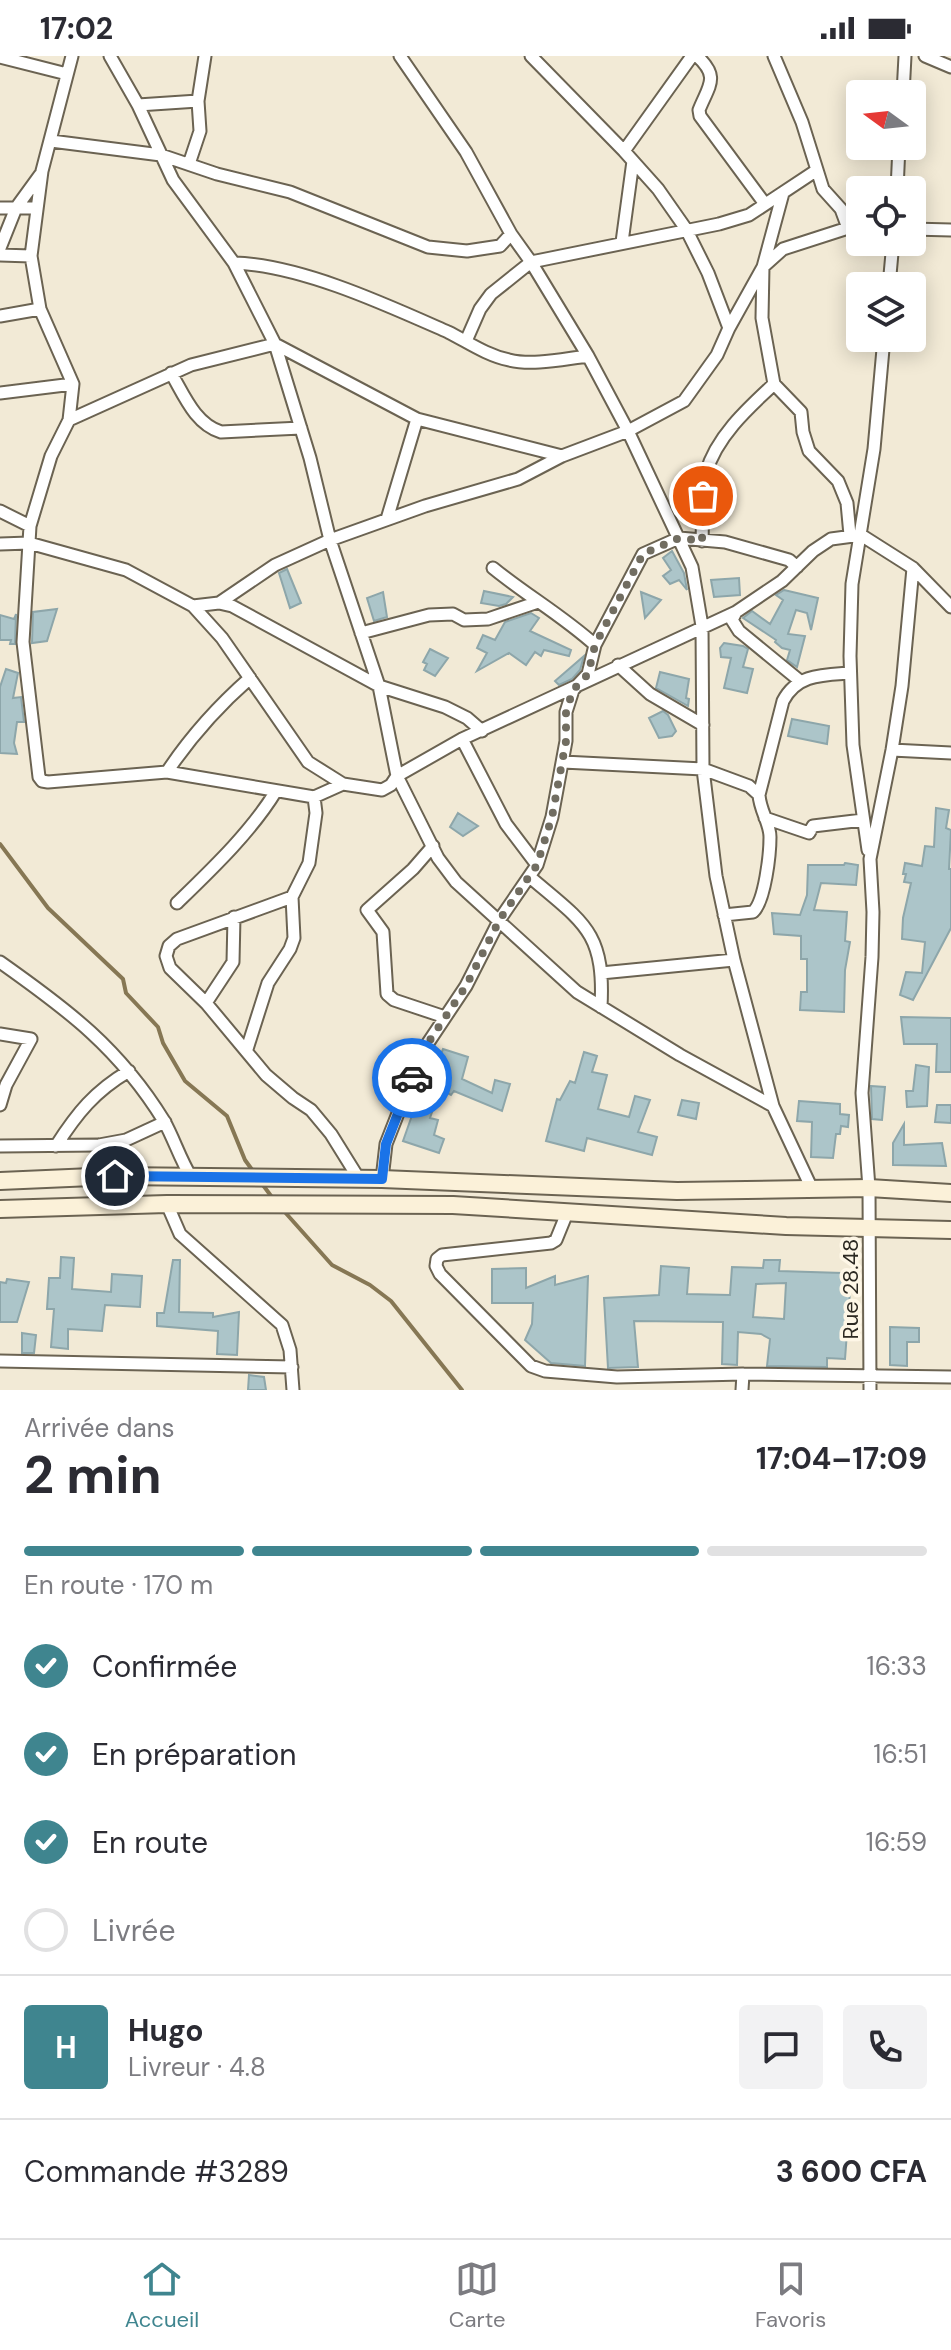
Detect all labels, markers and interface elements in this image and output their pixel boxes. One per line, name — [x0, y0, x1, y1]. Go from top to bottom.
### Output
text: 17:02 — [40, 9, 113, 48]
north arrow — [846, 80, 926, 160]
map controls — [846, 80, 926, 352]
button: locate — [846, 176, 926, 256]
button: layers — [846, 272, 926, 352]
pin — [669, 462, 737, 530]
icon: bag — [681, 474, 725, 518]
courier — [372, 1038, 452, 1118]
icon: car — [390, 1056, 434, 1100]
pin — [81, 1142, 149, 1210]
icon: home — [93, 1154, 137, 1198]
street label: Rue 28.48 — [836, 1239, 865, 1339]
text: Arrivée dans — [24, 1411, 175, 1445]
text: 17:04–17:09 — [756, 1439, 927, 1478]
text: 2 min — [24, 1441, 162, 1509]
text: En route · 170 m — [24, 1568, 213, 1602]
icon: check — [24, 1644, 68, 1688]
text: Confirmée — [92, 1647, 237, 1686]
text: 16:33 — [867, 1649, 927, 1683]
icon: check — [24, 1732, 68, 1776]
text: En préparation — [92, 1735, 297, 1774]
text: 16:51 — [873, 1737, 927, 1771]
icon: check — [24, 1820, 68, 1864]
text: En route — [92, 1823, 208, 1862]
text: 16:59 — [866, 1825, 927, 1859]
text: Livrée — [92, 1911, 175, 1950]
button: chat — [739, 2005, 823, 2089]
button: phone — [843, 2005, 927, 2089]
text: Hugo — [128, 2011, 203, 2050]
text: H — [55, 2028, 77, 2067]
text: Livreur · 4.8 — [128, 2050, 266, 2084]
text: Commande #3289 — [24, 2152, 289, 2191]
text: 3 600 CFA — [776, 2152, 927, 2191]
tab: Accueil — [125, 2257, 199, 2334]
tab: Carte — [449, 2257, 506, 2334]
tab: Favoris — [755, 2257, 826, 2334]

